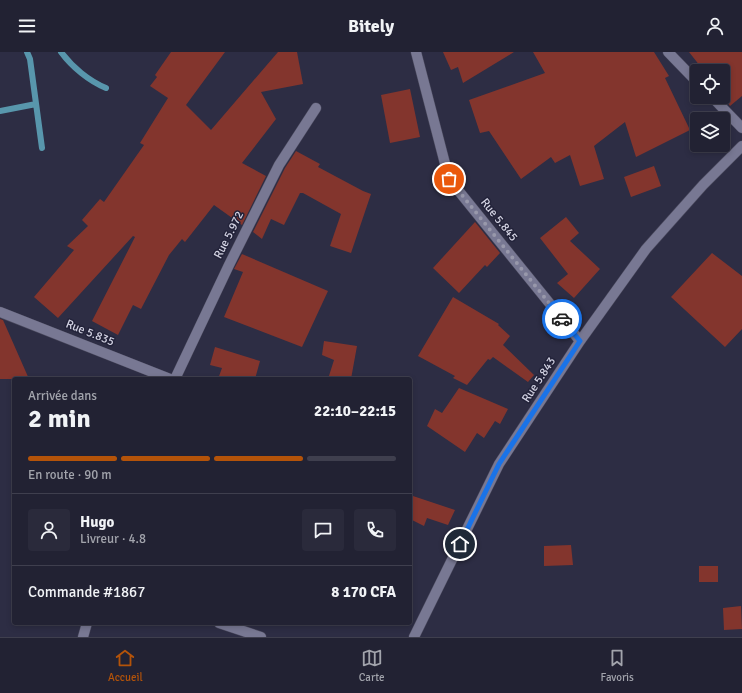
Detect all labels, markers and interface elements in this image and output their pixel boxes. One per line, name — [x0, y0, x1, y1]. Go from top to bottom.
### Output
icon: menu — [16, 15, 38, 37]
text: Bitely — [348, 15, 394, 37]
icon: person — [704, 15, 726, 37]
map controls — [690, 64, 730, 152]
button: locate — [690, 64, 730, 104]
button: layers — [690, 112, 730, 152]
pin — [432, 162, 466, 196]
icon: bag — [438, 168, 460, 190]
street label: Rue 5.845 — [477, 195, 521, 245]
street label: Rue 5.972 — [211, 209, 247, 261]
courier — [542, 299, 582, 339]
icon: car — [551, 308, 573, 330]
street label: Rue 5.835 — [63, 316, 117, 350]
street label: Rue 5.843 — [519, 354, 559, 406]
text: Arrivée dans — [28, 388, 97, 404]
text: 22:10–22:15 — [314, 402, 396, 420]
text: 2 min — [28, 403, 91, 435]
text: En route · 90 m — [28, 467, 112, 483]
button: person — [28, 509, 70, 551]
button: chat — [302, 509, 344, 551]
button: phone — [354, 509, 396, 551]
text: Hugo — [80, 513, 114, 531]
pin — [443, 527, 477, 561]
text: Livreur · 4.8 — [80, 531, 146, 547]
icon: home — [449, 533, 471, 555]
text: Commande #1867 — [28, 583, 145, 601]
text: 8 170 CFA — [331, 583, 396, 601]
tab: Accueil — [108, 647, 143, 684]
tab: Carte — [359, 647, 384, 684]
tab: Favoris — [601, 647, 634, 684]

